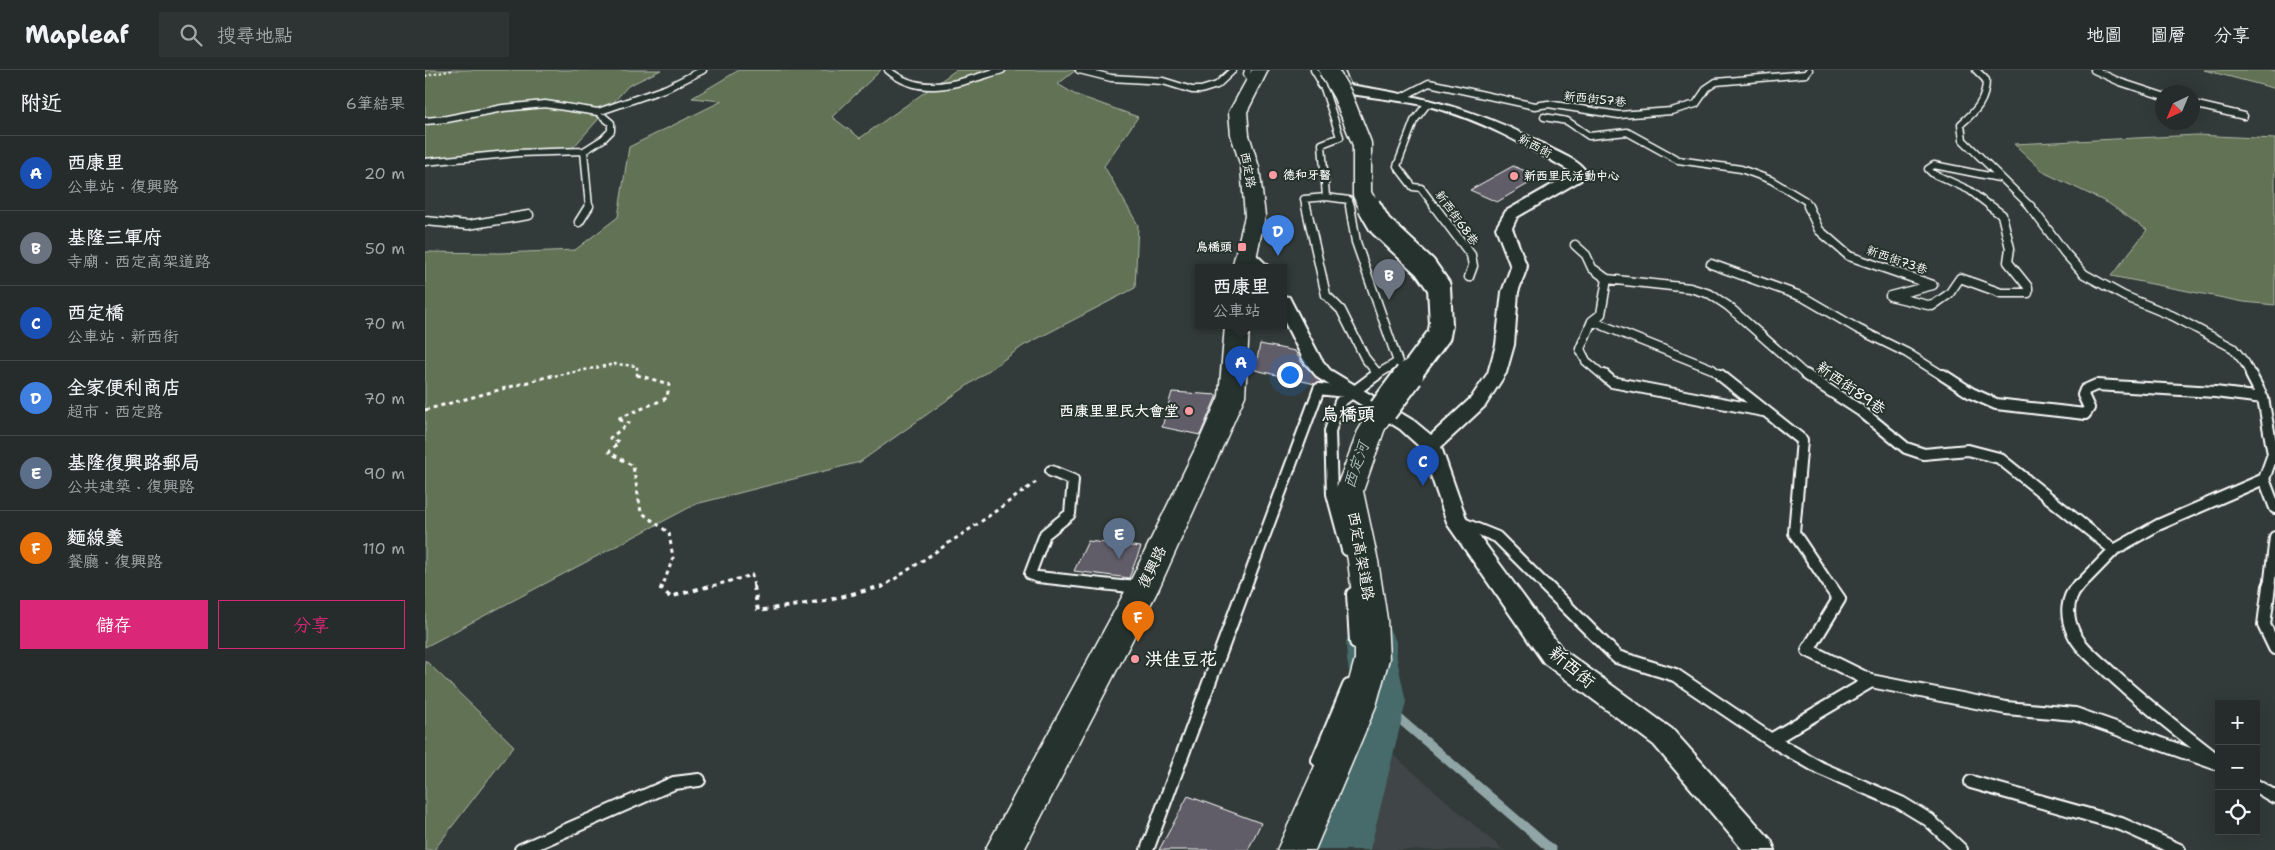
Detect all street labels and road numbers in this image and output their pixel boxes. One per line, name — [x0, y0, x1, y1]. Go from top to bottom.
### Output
street label: 新西街57巷 — [1563, 88, 1627, 110]
street label: 新西街 — [1515, 130, 1555, 162]
street label: 西定路 — [1237, 151, 1259, 189]
street label: 新西街68巷 — [1432, 187, 1482, 249]
street label: 新西街73巷 — [1864, 242, 1930, 278]
street label: 新西街89巷 — [1812, 357, 1890, 419]
street label: 西定高架道路 — [1343, 510, 1379, 602]
street label: 復興路 — [1133, 542, 1171, 592]
street label: 新西街 — [1544, 640, 1600, 694]

